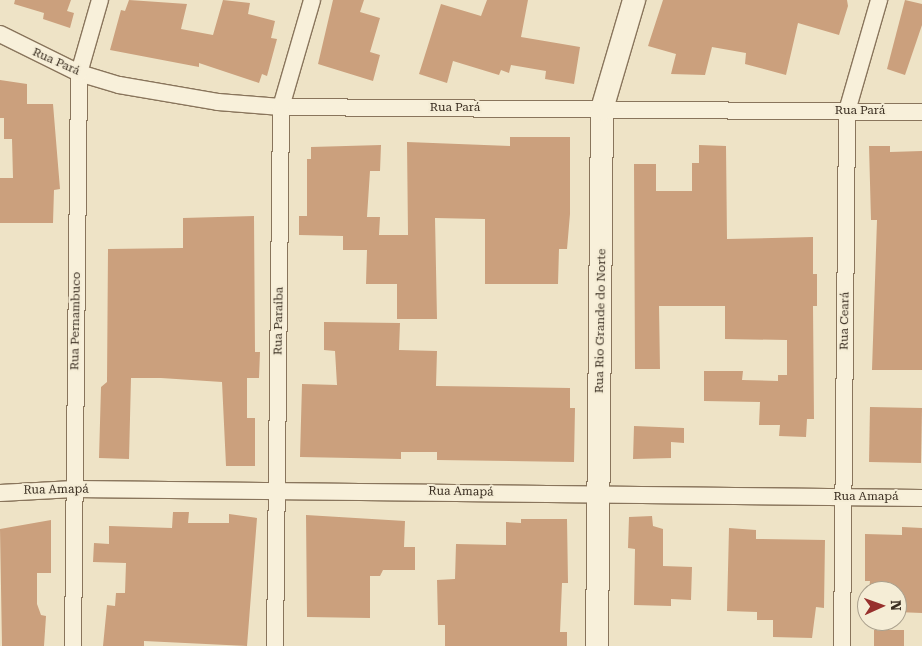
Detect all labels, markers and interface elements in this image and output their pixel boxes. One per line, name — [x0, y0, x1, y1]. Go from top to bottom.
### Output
street label: Rua Pará — [30, 45, 82, 79]
street label: Rua Pará — [430, 101, 480, 115]
street label: Rua Pará — [835, 104, 885, 118]
street label: Rua Rio Grande do Norte — [593, 249, 609, 393]
street label: Rua Pernambuco — [68, 272, 84, 370]
street label: Rua Paraíba — [271, 287, 287, 355]
street label: Rua Ceará — [837, 292, 853, 350]
street label: Rua Amapá — [23, 482, 89, 498]
street label: Rua Amapá — [428, 484, 494, 500]
street label: Rua Amapá — [833, 490, 899, 504]
north arrow — [857, 581, 907, 631]
text: N — [888, 600, 904, 611]

